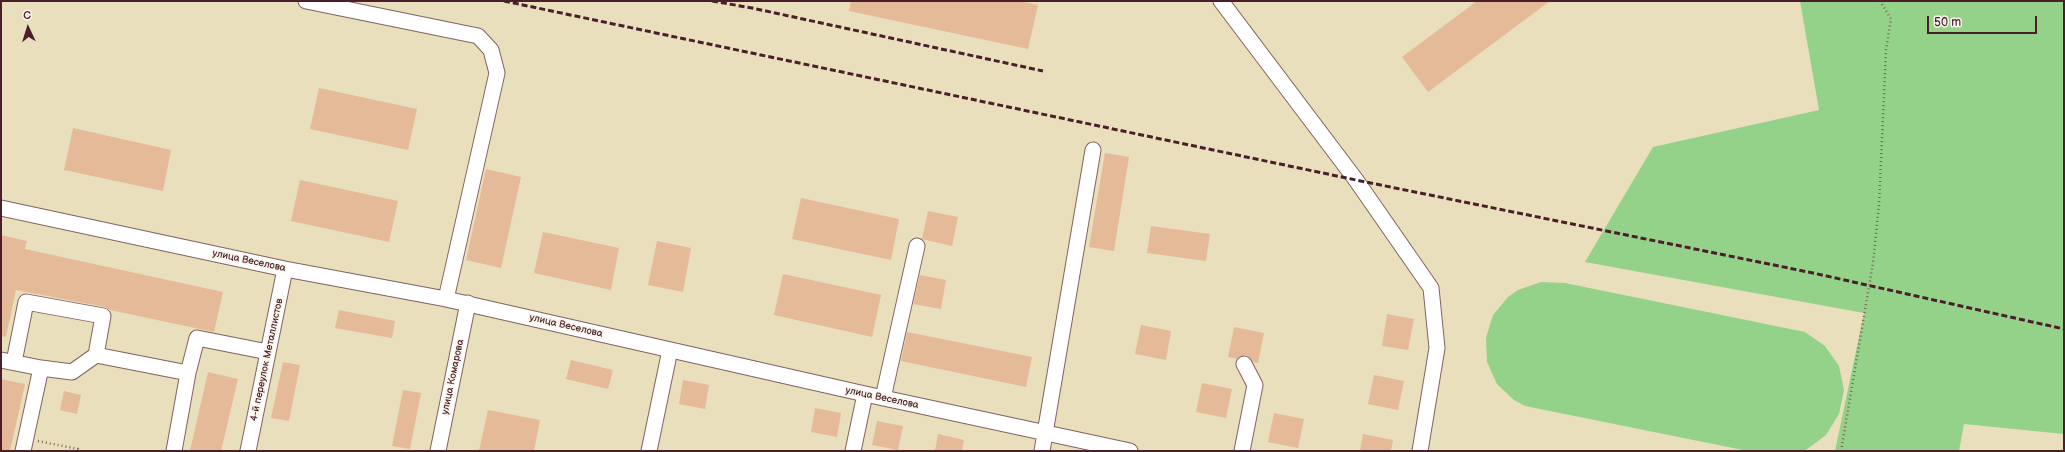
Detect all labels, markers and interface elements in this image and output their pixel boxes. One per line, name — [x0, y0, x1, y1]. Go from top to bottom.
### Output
north arrow — [8, 8, 48, 48]
scale bar — [1929, 8, 2039, 34]
text: С — [23, 9, 31, 22]
text: 50 m — [1934, 15, 1961, 30]
street label: улица Веселова — [211, 247, 287, 275]
street label: 4-й переулок Металлистов — [248, 297, 286, 423]
street label: улица Веселова — [528, 312, 604, 340]
street label: улица Комарова — [439, 338, 467, 416]
street label: улица Веселова — [844, 384, 920, 412]

